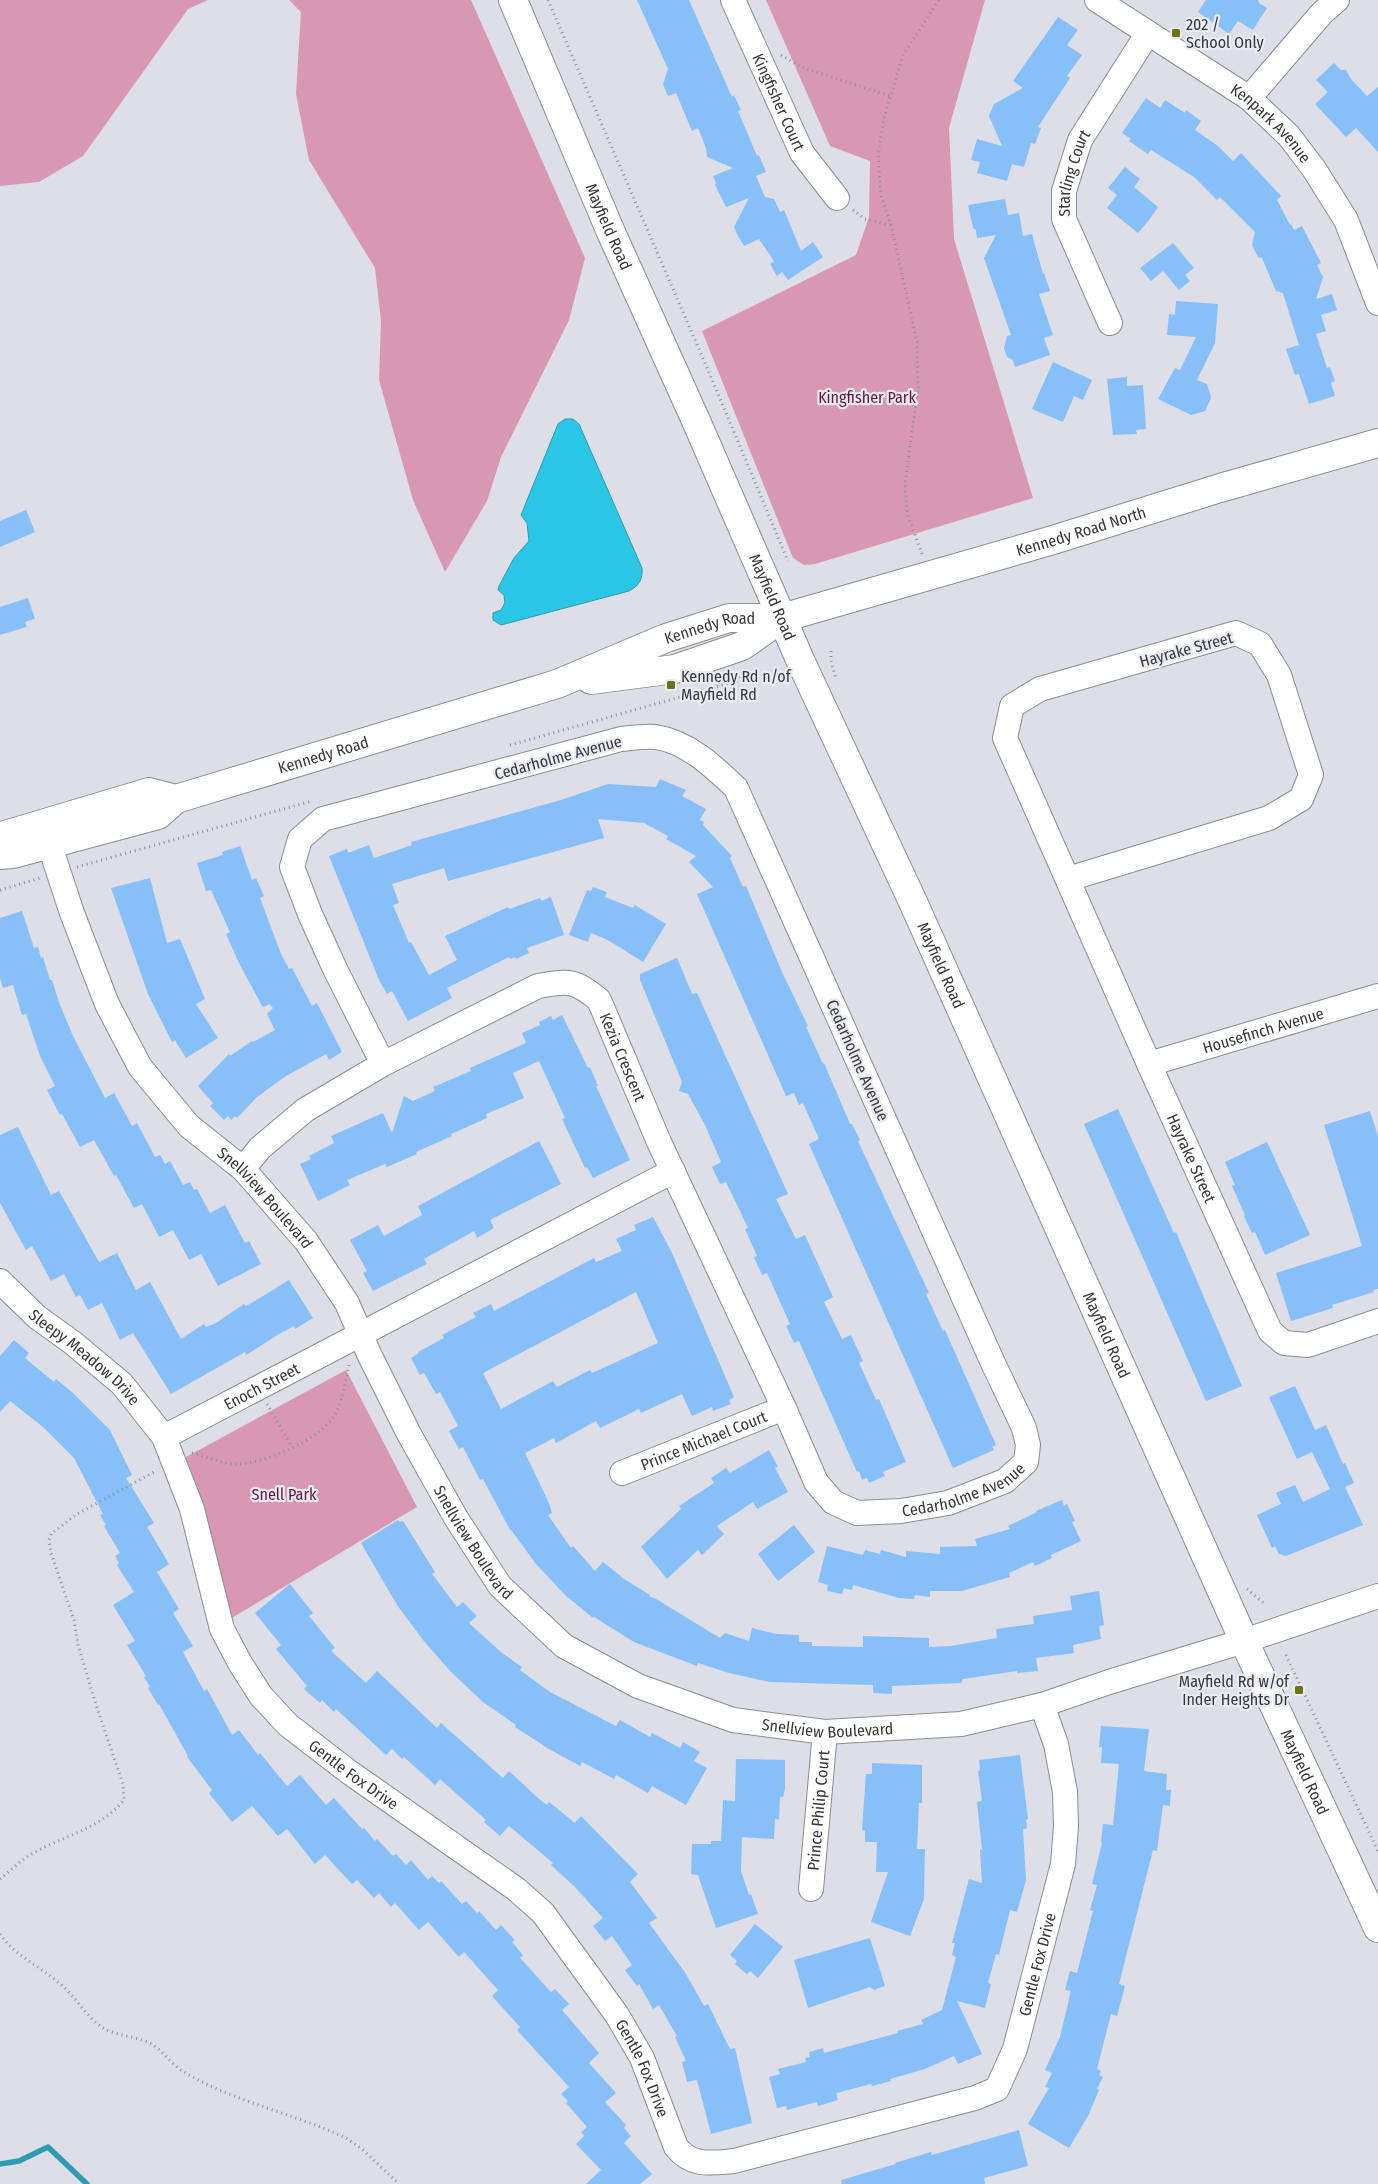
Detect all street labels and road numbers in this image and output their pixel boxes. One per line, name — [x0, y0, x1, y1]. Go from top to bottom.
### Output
street label: Kingfisher Court — [748, 51, 809, 155]
street label: Kenpark Avenue — [1227, 80, 1315, 167]
street label: Starling Court — [1055, 125, 1095, 217]
street label: Mayfield Road — [581, 181, 636, 273]
street label: Kennedy Road North — [1014, 503, 1148, 560]
street label: Mayfield Road — [745, 551, 799, 643]
street label: Kennedy Road — [662, 609, 755, 648]
street label: Hayrake Street — [1137, 628, 1236, 671]
street label: Cedarholme Avenue — [492, 731, 624, 784]
street label: Kennedy Road — [276, 732, 371, 778]
street label: Mayfield Road — [913, 919, 968, 1011]
street label: Cedarholme Avenue — [822, 997, 893, 1124]
street label: Housefinch Avenue — [1200, 1004, 1326, 1058]
street label: Kezia Crescent — [596, 1010, 650, 1105]
street label: Hayrake Street — [1163, 1111, 1220, 1206]
street label: Snellview Boulevard — [213, 1143, 317, 1252]
street label: Mayfield Road — [1079, 1289, 1134, 1381]
street label: Sleepy Meadow Drive — [25, 1305, 144, 1409]
street label: Enoch Street — [221, 1359, 303, 1414]
street label: Prince Michael Court — [638, 1407, 770, 1475]
street label: Cedarholme Avenue — [900, 1459, 1029, 1521]
street label: Snellview Boulevard — [430, 1482, 517, 1603]
street label: Snellview Boulevard — [761, 1715, 894, 1742]
street label: Mayfield Road — [1277, 1726, 1333, 1818]
street label: Gentle Fox Drive — [305, 1736, 402, 1814]
street label: Prince Philip Court — [804, 1749, 833, 1871]
street label: Gentle Fox Drive — [1015, 1911, 1060, 2018]
street label: Gentle Fox Drive — [612, 2016, 673, 2120]

